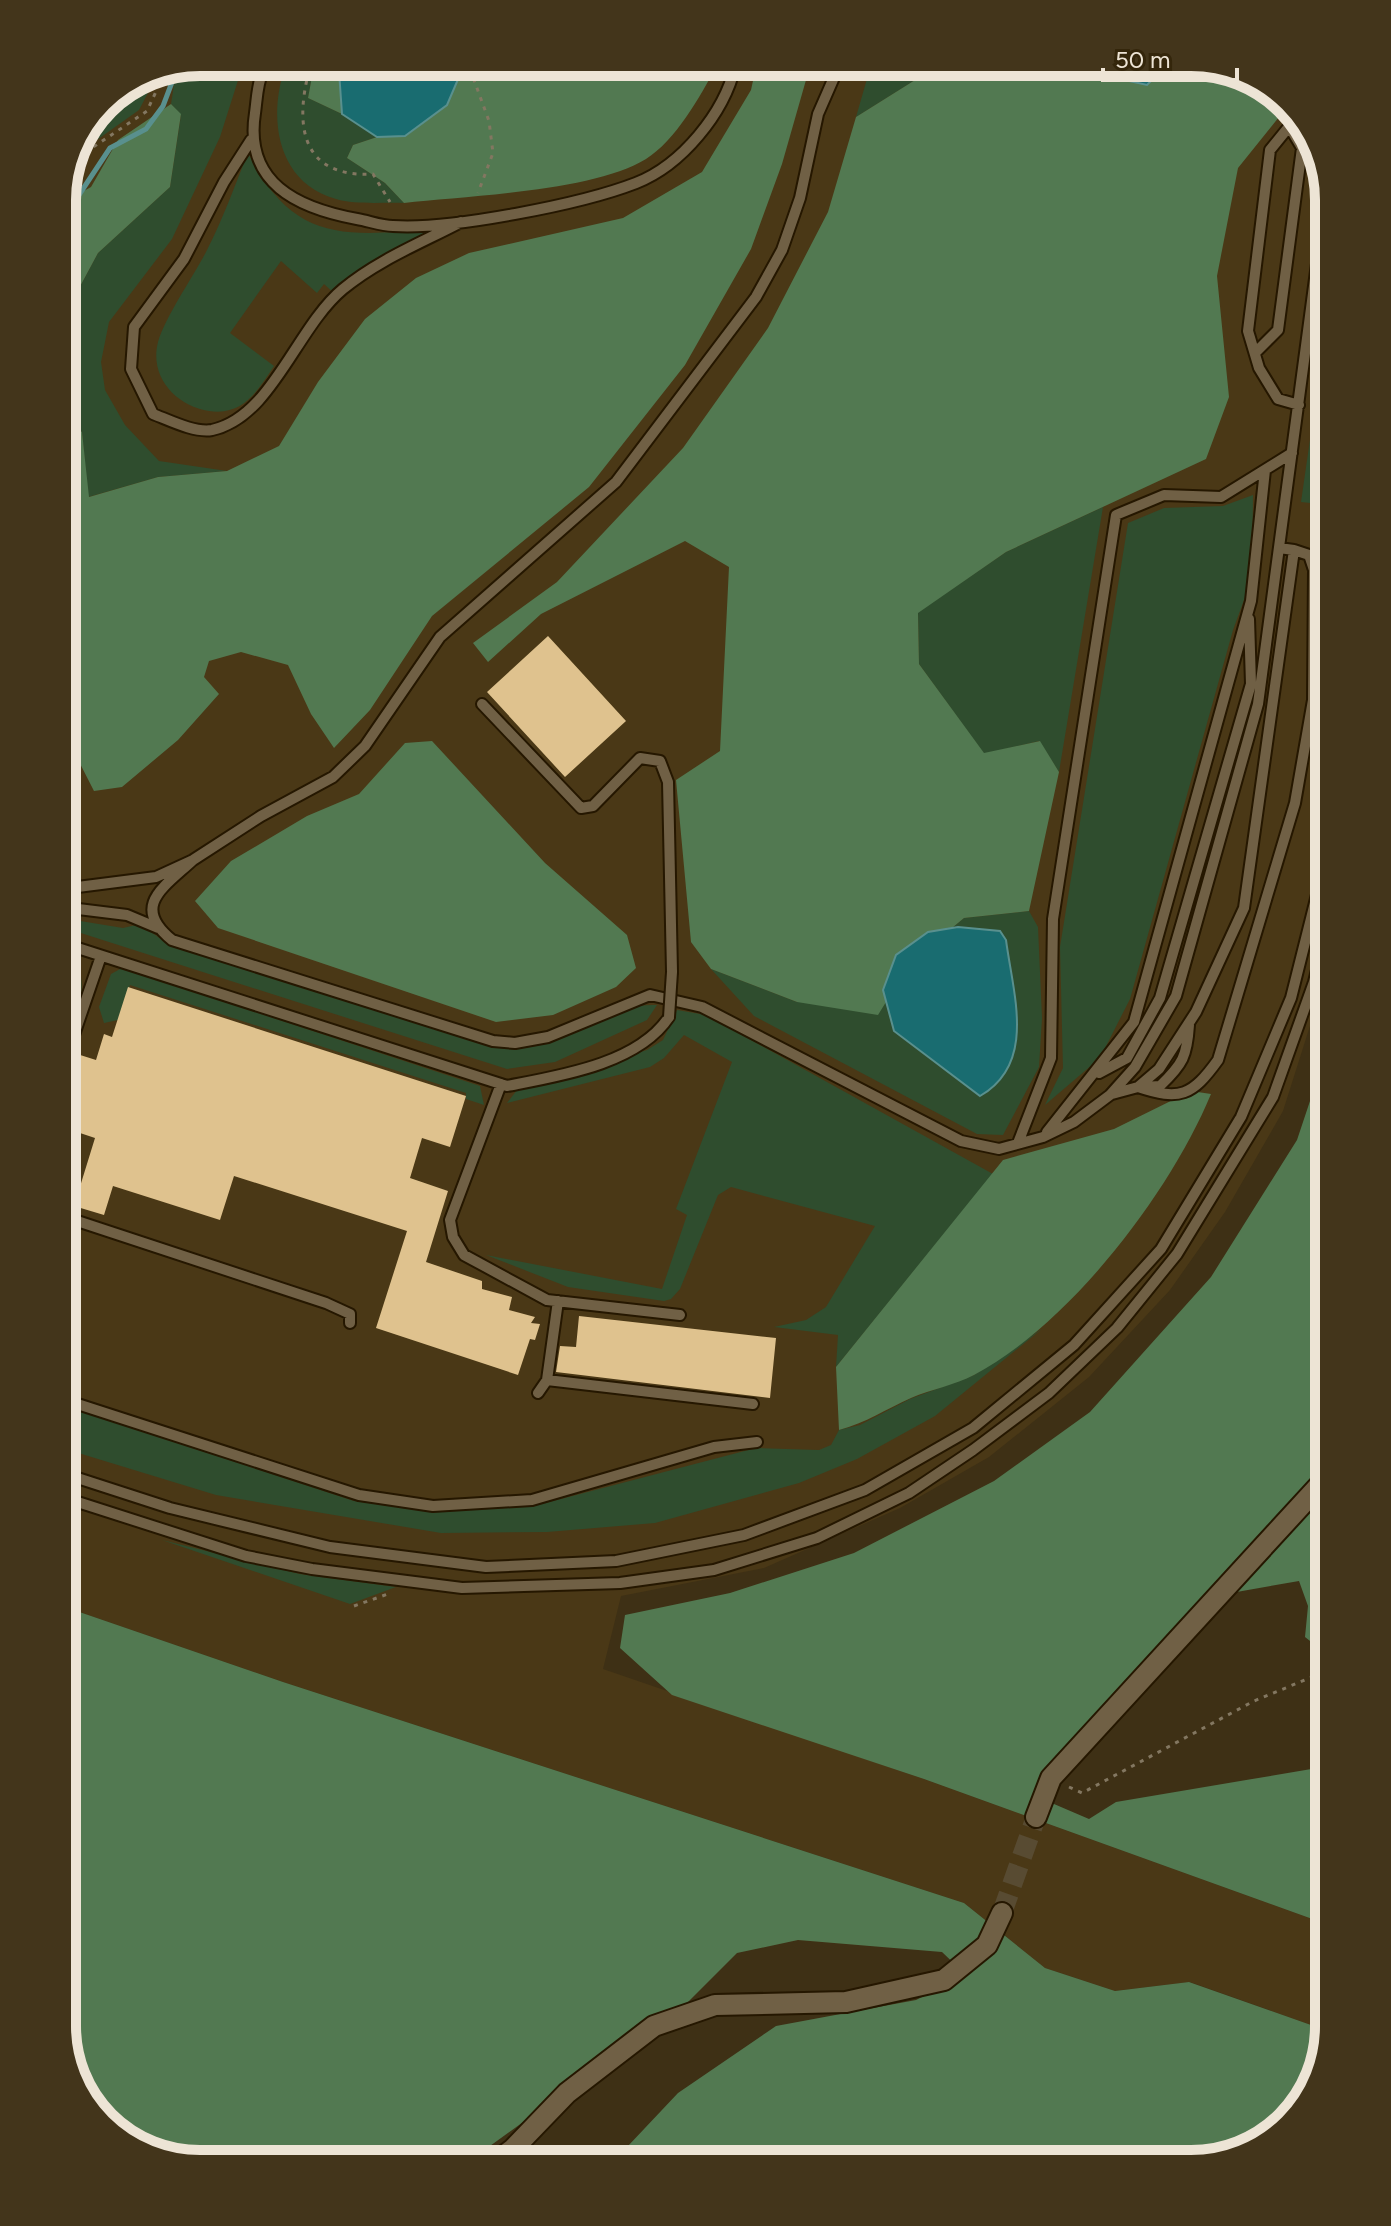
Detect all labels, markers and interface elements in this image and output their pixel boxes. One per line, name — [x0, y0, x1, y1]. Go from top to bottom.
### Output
scale bar — [1103, 32, 1237, 82]
text: 50 m — [1115, 45, 1171, 74]

